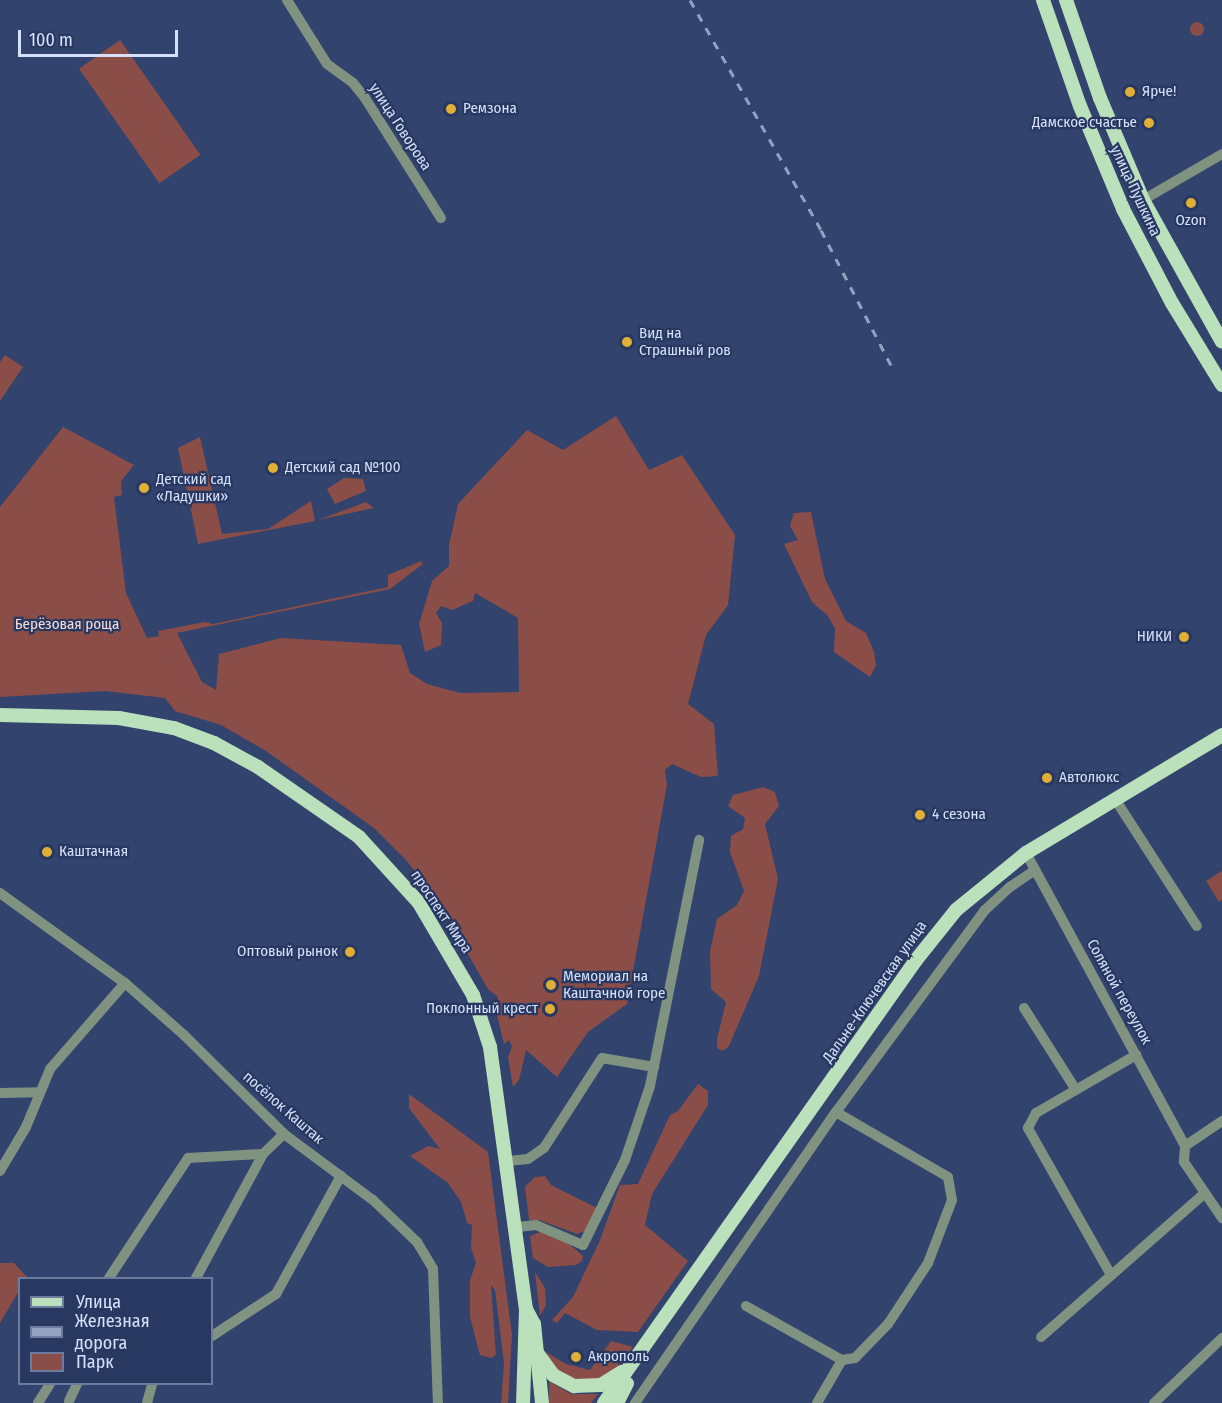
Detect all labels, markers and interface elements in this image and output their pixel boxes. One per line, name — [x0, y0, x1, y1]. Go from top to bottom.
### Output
scale bar — [21, 18, 182, 56]
text: 100 m — [29, 29, 73, 51]
street label: улица Говорова — [365, 80, 435, 174]
place label: Ярче! — [1142, 83, 1176, 101]
marker: Ярче! — [1123, 85, 1137, 99]
place label: Ремзона — [463, 100, 517, 118]
marker: Ремзона — [444, 102, 458, 116]
place label: Дамское счастье — [1032, 114, 1137, 132]
marker: Дамское счастье — [1142, 116, 1156, 130]
street label: улица Пушкина — [1106, 143, 1164, 239]
marker: Ozon — [1184, 196, 1198, 210]
place label: Ozon — [1176, 212, 1206, 230]
place label: Вид на Страшный ров — [639, 324, 731, 359]
marker: Вид на Страшный ров — [620, 335, 634, 349]
place label: Детский сад №100 — [285, 459, 400, 477]
marker: Детский сад №100 — [266, 461, 280, 475]
place label: Детский сад «Ладушки» — [156, 470, 231, 505]
marker: Детский сад «Ладушки» — [137, 481, 151, 495]
park label: Берёзовая роща — [15, 616, 119, 634]
place label: НИКИ — [1137, 628, 1172, 646]
marker: НИКИ — [1177, 630, 1191, 644]
place label: Автолюкс — [1059, 769, 1119, 787]
marker: Автолюкс — [1040, 771, 1054, 785]
place label: 4 сезона — [932, 806, 986, 824]
marker: 4 сезона — [913, 808, 927, 822]
place label: Каштачная — [59, 843, 128, 861]
marker: Каштачная — [40, 845, 54, 859]
street label: проспект Мира — [407, 867, 475, 957]
street label: Дальне-Ключевская улица — [819, 918, 931, 1066]
street label: Соляной переулок — [1083, 936, 1155, 1048]
place label: Оптовый рынок — [237, 943, 338, 961]
marker: Оптовый рынок — [343, 945, 357, 959]
place label: Мемориал на Каштачной горе — [563, 967, 665, 1002]
marker: Мемориал на Каштачной горе — [544, 978, 558, 992]
place label: Поклонный крест — [426, 1000, 538, 1018]
marker: Поклонный крест — [543, 1002, 557, 1016]
street label: посёлок Каштак — [239, 1068, 327, 1148]
legend — [18, 1277, 213, 1385]
text: Улица — [76, 1291, 121, 1313]
text: Железная дорога — [75, 1310, 150, 1354]
place label: Акрополь — [588, 1348, 649, 1366]
marker: Акрополь — [569, 1350, 583, 1364]
text: Парк — [76, 1351, 114, 1373]

